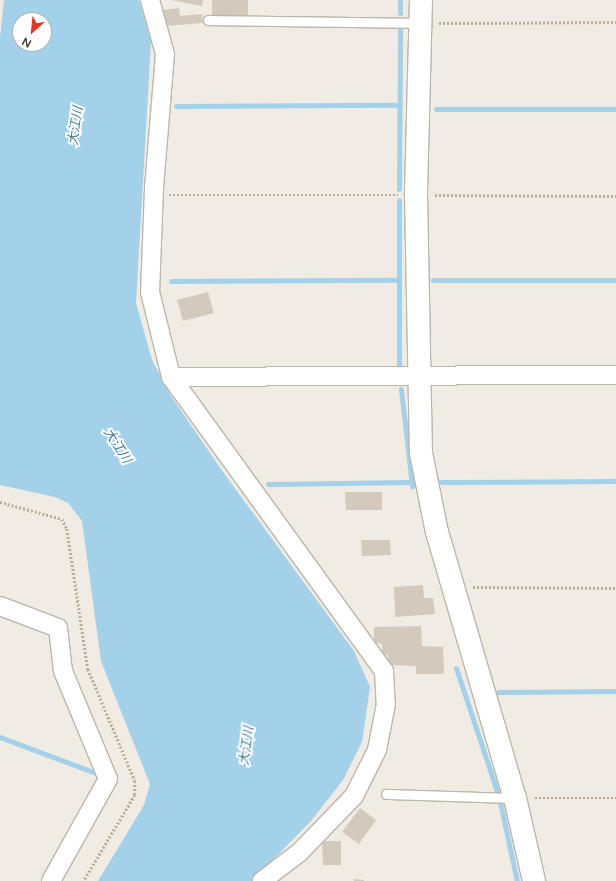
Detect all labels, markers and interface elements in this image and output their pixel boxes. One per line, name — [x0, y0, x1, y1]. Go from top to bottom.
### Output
north arrow — [12, 12, 52, 52]
text: N — [20, 34, 34, 50]
water label: 大江川 — [66, 106, 86, 146]
water label: 大江川 — [100, 425, 134, 467]
water label: 大江川 — [237, 726, 257, 766]

